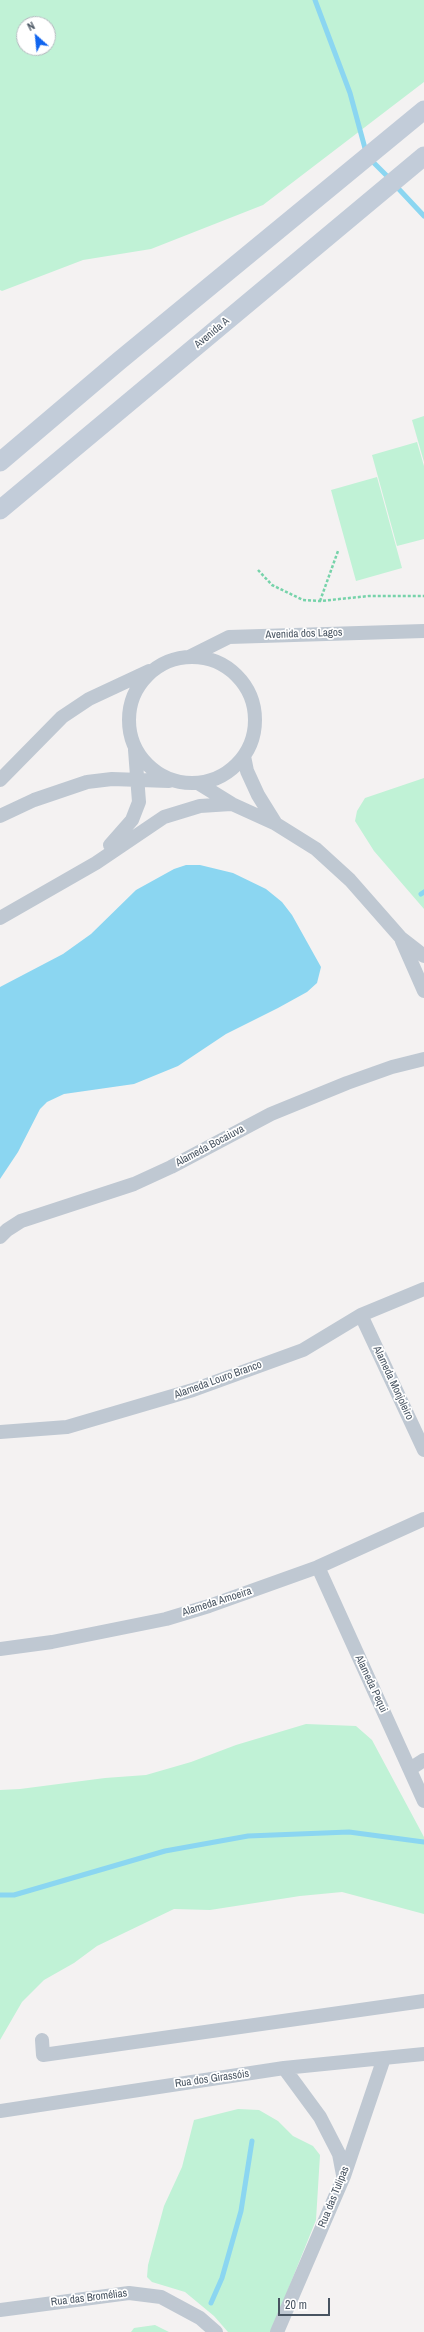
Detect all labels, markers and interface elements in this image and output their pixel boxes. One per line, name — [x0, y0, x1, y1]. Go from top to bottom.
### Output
north arrow — [16, 16, 56, 56]
text: N — [25, 18, 37, 34]
street label: Avenida A — [192, 315, 232, 351]
street label: Avenida dos Lagos — [265, 626, 343, 642]
street label: Alameda Bocaiuva — [173, 1122, 247, 1170]
street label: Alameda Monjoleiro — [370, 1344, 416, 1422]
street label: Alameda Louro Branco — [172, 1358, 264, 1402]
street label: Alameda Amoeira — [181, 1585, 253, 1619]
street label: Alameda Pequi — [352, 1653, 390, 1715]
street label: Rua dos Girassóis — [174, 2067, 250, 2091]
street label: Rua das Tulipas — [316, 2164, 352, 2230]
street label: Rua das Bromélias — [50, 2287, 128, 2309]
scale bar — [280, 2290, 332, 2316]
text: 20 m — [285, 2297, 307, 2313]

